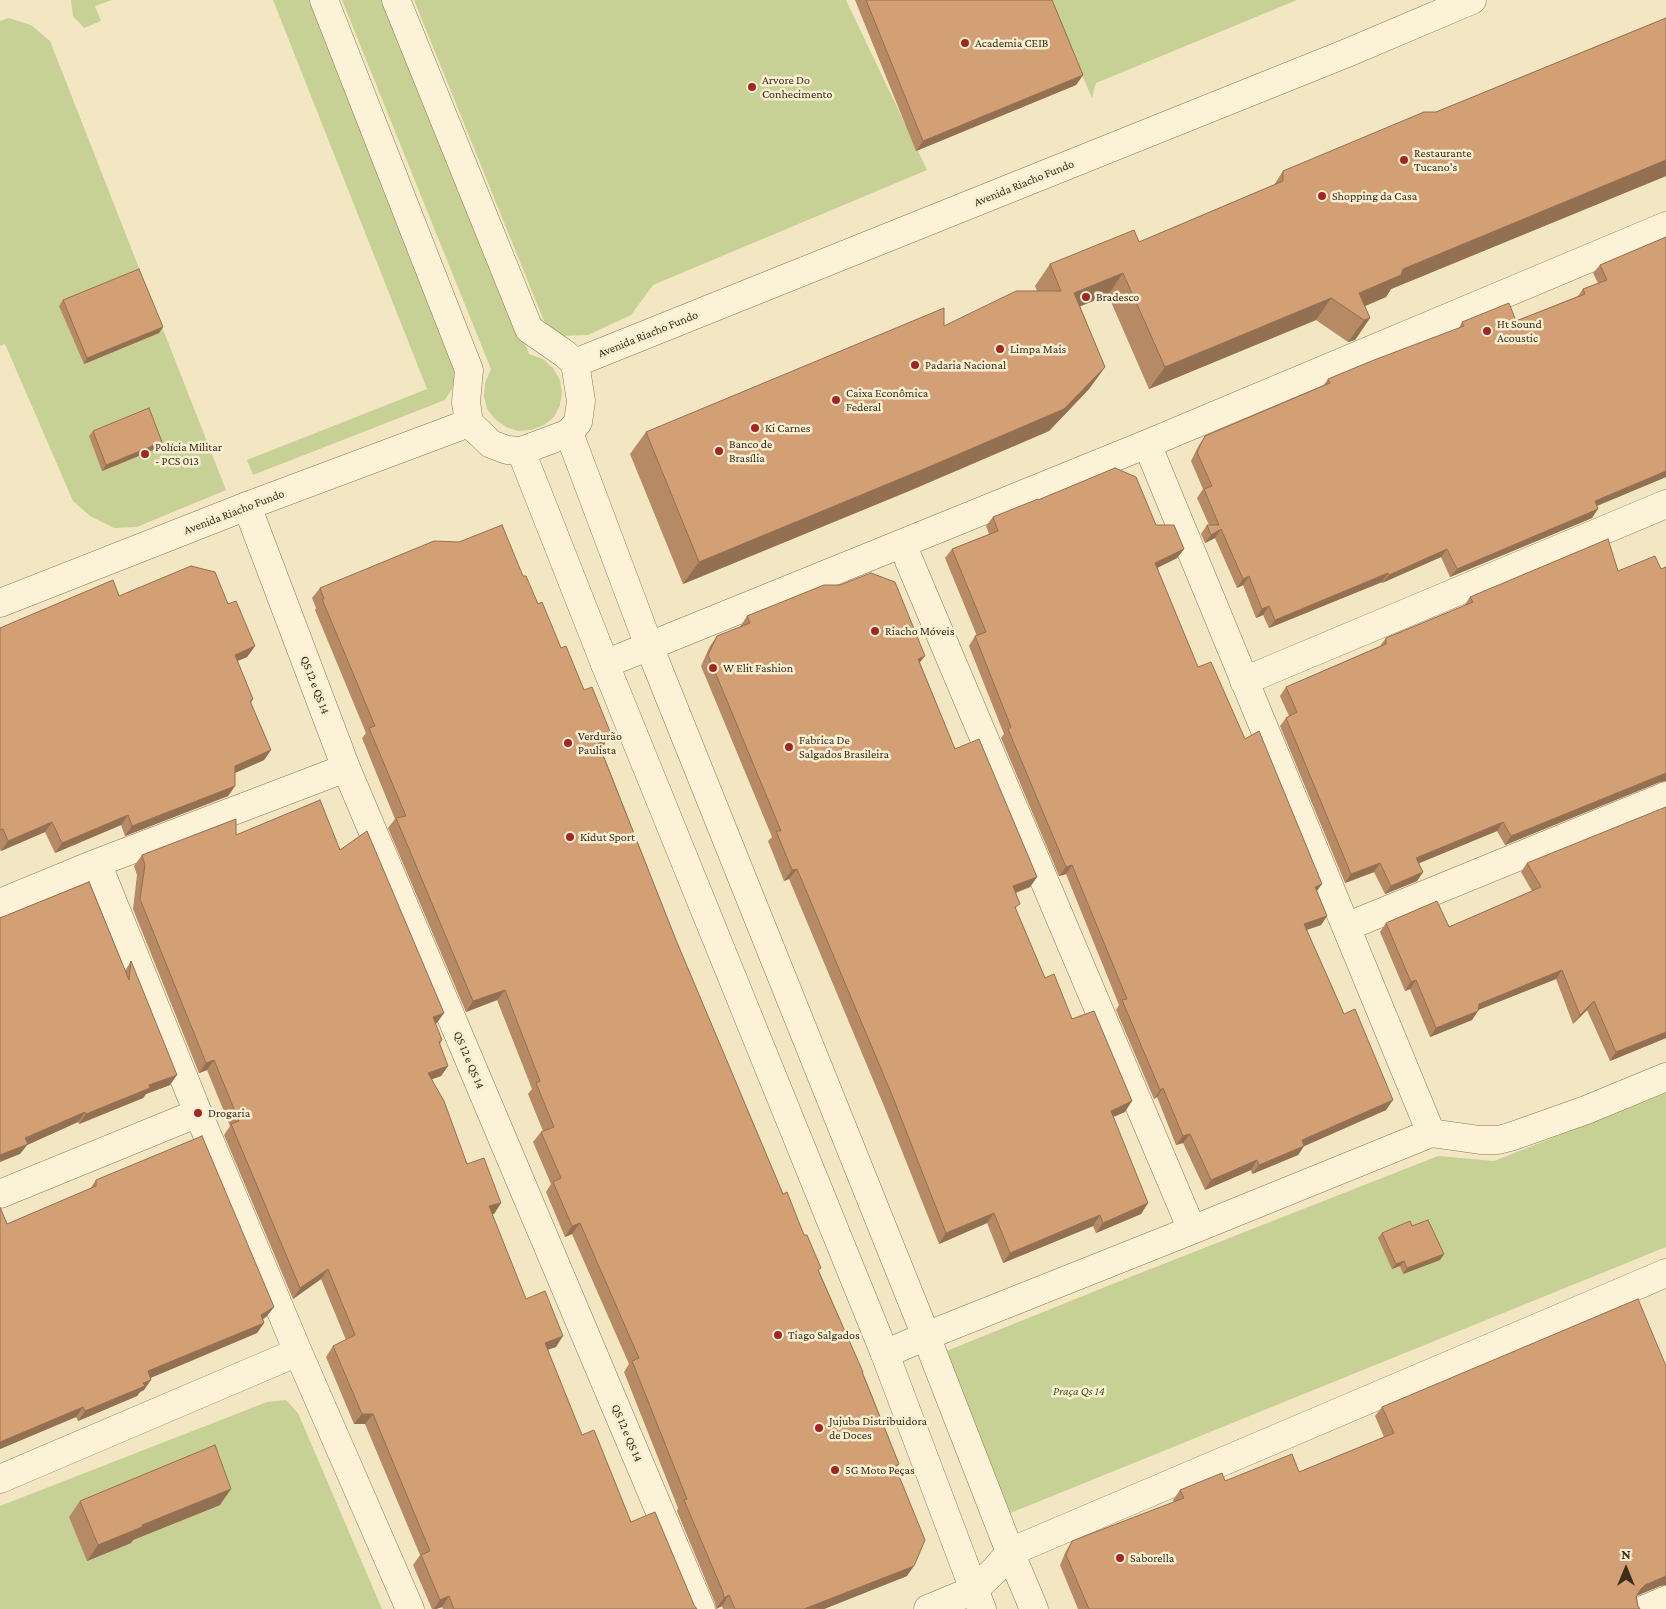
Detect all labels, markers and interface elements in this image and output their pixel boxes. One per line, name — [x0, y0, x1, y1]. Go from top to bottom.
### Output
place label: Academia CEIB — [975, 36, 1048, 50]
marker: Academia CEIB — [959, 37, 971, 49]
place label: Arvore Do Conhecimento — [762, 73, 832, 101]
marker: Arvore Do Conhecimento — [746, 81, 758, 93]
place label: Restaurante Tucano's — [1414, 146, 1472, 174]
marker: Restaurante Tucano's — [1398, 154, 1410, 166]
street label: Avenida Riacho Fundo — [972, 156, 1076, 210]
place label: Shopping da Casa — [1332, 189, 1417, 203]
marker: Shopping da Casa — [1316, 190, 1328, 202]
place label: Bradesco — [1096, 290, 1139, 304]
marker: Bradesco — [1080, 291, 1092, 303]
street label: Avenida Riacho Fundo — [596, 307, 700, 361]
place label: Ht Sound Acoustic — [1497, 317, 1542, 345]
marker: Ht Sound Acoustic — [1481, 325, 1493, 337]
place label: Limpa Mais — [1010, 342, 1066, 356]
marker: Limpa Mais — [994, 343, 1006, 355]
place label: Padaria Nacional — [925, 358, 1006, 372]
marker: Padaria Nacional — [909, 359, 921, 371]
place label: Caixa Econômica Federal — [846, 386, 928, 414]
marker: Caixa Econômica Federal — [830, 394, 842, 406]
place label: Ki Carnes — [765, 421, 811, 435]
marker: Ki Carnes — [749, 422, 761, 434]
place label: Banco de Brasília — [729, 437, 772, 465]
place label: Polícia Militar - PCS 013 — [155, 440, 222, 468]
marker: Banco de Brasília — [713, 445, 725, 457]
marker: Polícia Militar - PCS 013 — [139, 448, 151, 460]
street label: Avenida Riacho Fundo — [182, 486, 286, 538]
place label: Riacho Móveis — [885, 624, 954, 638]
marker: Riacho Móveis — [869, 625, 881, 637]
street label: QS 12 e QS 14 — [297, 654, 333, 716]
place label: W Elit Fashion — [723, 661, 793, 675]
marker: W Elit Fashion — [707, 662, 719, 674]
place label: Verdurão Paulista — [578, 729, 622, 757]
place label: Fabrica De Salgados Brasileira — [799, 733, 889, 761]
marker: Verdurão Paulista — [562, 737, 574, 749]
marker: Fabrica De Salgados Brasileira — [783, 741, 795, 753]
place label: Kidut Sport — [580, 830, 635, 844]
marker: Kidut Sport — [564, 831, 576, 843]
street label: QS 12 e QS 14 — [450, 1029, 488, 1091]
place label: Drogaria — [208, 1106, 250, 1120]
marker: Drogaria — [192, 1107, 204, 1119]
place label: Tiago Salgados — [788, 1328, 860, 1342]
marker: Tiago Salgados — [772, 1329, 784, 1341]
park label: Praça Qs 14 — [1053, 1384, 1105, 1398]
street label: QS 12 e QS 14 — [608, 1402, 646, 1464]
place label: Jujuba Distribuidora de Doces — [829, 1414, 927, 1442]
marker: Jujuba Distribuidora de Doces — [813, 1422, 825, 1434]
place label: 5G Moto Peças — [845, 1463, 915, 1477]
marker: 5G Moto Peças — [829, 1464, 841, 1476]
north arrow — [1601, 1544, 1651, 1594]
text: N — [1621, 1546, 1631, 1562]
place label: Saborella — [1130, 1551, 1174, 1565]
marker: Saborella — [1114, 1552, 1126, 1564]

